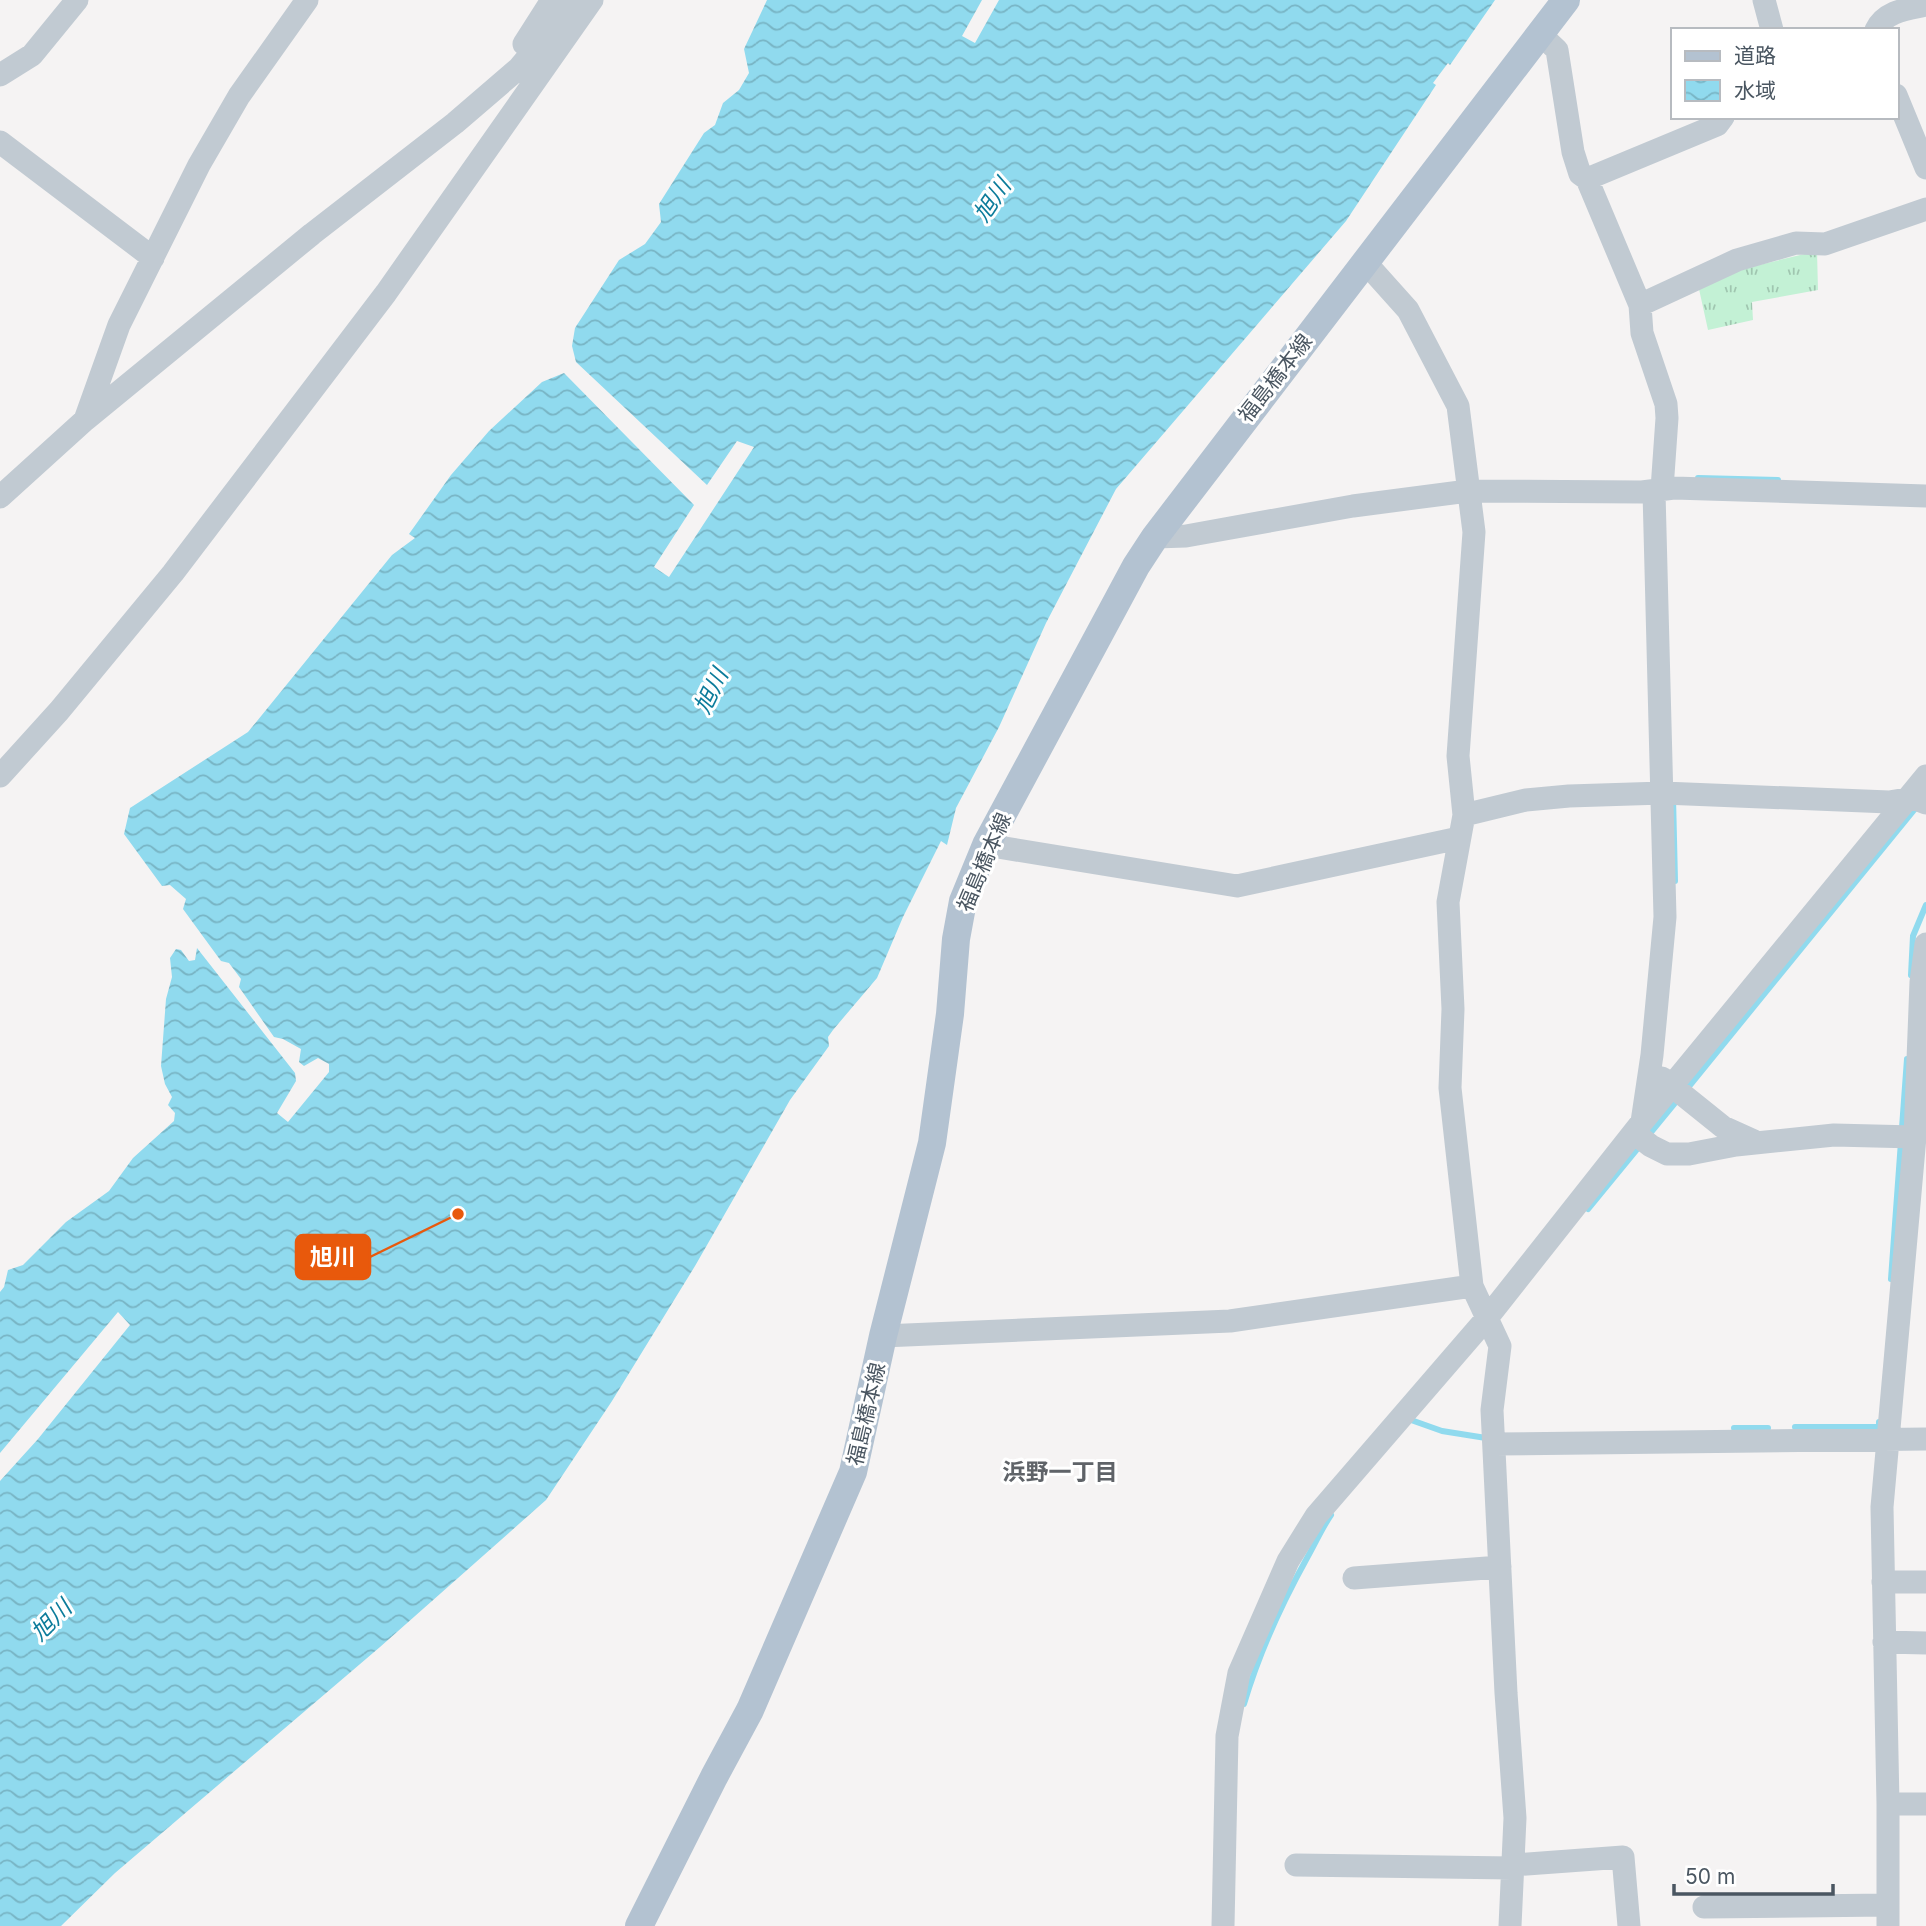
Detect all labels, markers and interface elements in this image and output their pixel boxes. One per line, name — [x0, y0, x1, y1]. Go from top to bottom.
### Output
legend — [1671, 28, 1898, 119]
text: 道路 — [1734, 43, 1776, 68]
text: 水域 — [1734, 78, 1776, 103]
water label: 旭川 — [968, 171, 1018, 227]
street label: 福島橋本線 — [1233, 329, 1317, 427]
water label: 旭川 — [688, 661, 735, 718]
street label: 福島橋本線 — [952, 809, 1016, 915]
callout: 旭川 — [296, 1235, 370, 1279]
text: 旭川 — [310, 1243, 356, 1271]
street label: 福島橋本線 — [842, 1360, 890, 1468]
district label: 浜野一丁目 — [1003, 1458, 1118, 1486]
water label: 旭川 — [25, 1592, 79, 1646]
scale bar — [1674, 1853, 1833, 1897]
text: 50 m — [1685, 1864, 1735, 1889]

